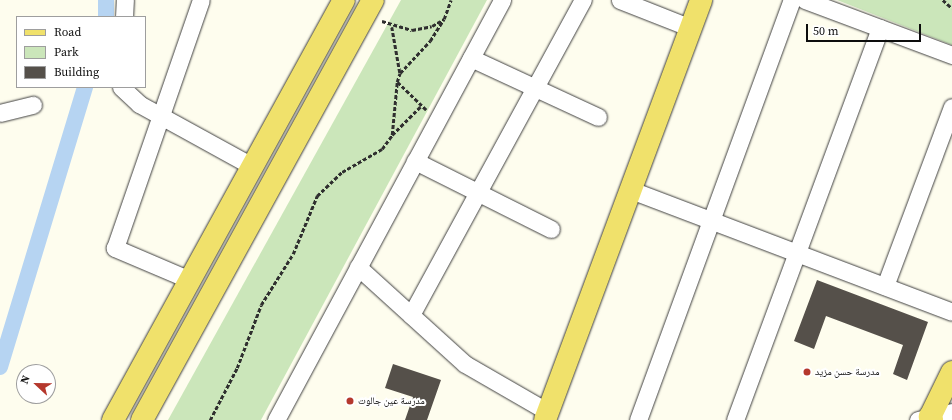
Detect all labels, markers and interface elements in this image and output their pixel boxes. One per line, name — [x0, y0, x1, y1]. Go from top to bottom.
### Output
legend — [16, 16, 146, 88]
scale bar — [808, 16, 923, 42]
text: 50 m — [813, 23, 839, 39]
text: Road — [54, 24, 81, 40]
text: Park — [54, 44, 79, 60]
text: Building — [54, 64, 99, 80]
north arrow — [16, 364, 56, 404]
place label: مدرسة حسن مزيد — [815, 366, 880, 378]
marker: مدرسة حسن مزيد — [802, 367, 812, 377]
text: N — [17, 373, 34, 386]
place label: مدرسة عين جالوت — [358, 395, 425, 407]
marker: مدرسة عين جالوت — [345, 396, 355, 406]

